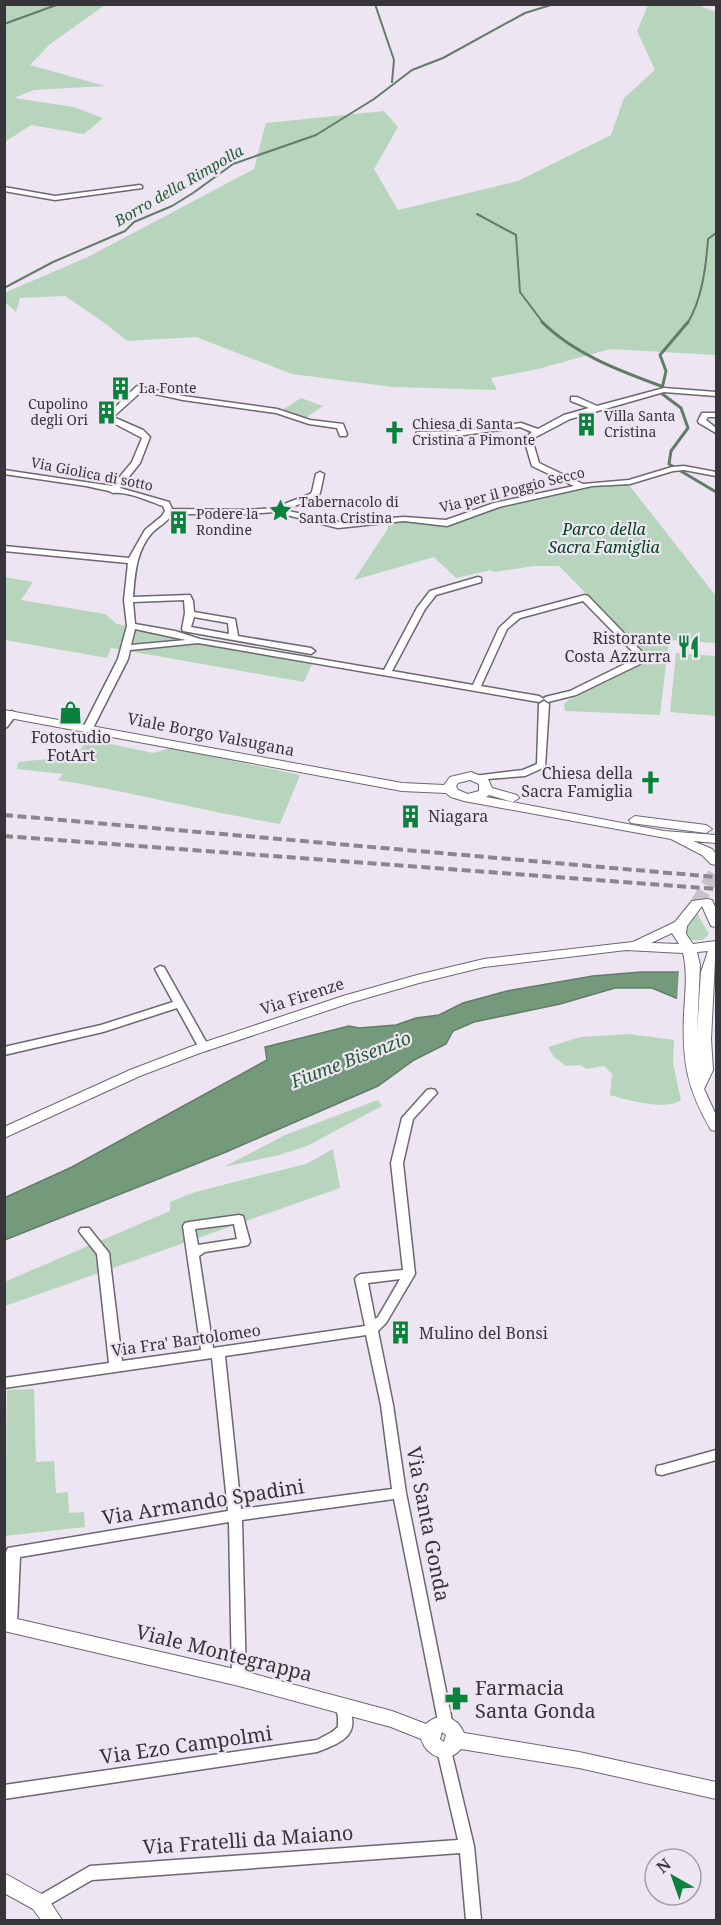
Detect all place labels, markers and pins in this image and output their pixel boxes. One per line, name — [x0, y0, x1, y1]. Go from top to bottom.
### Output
building icon: La Fonte — [108, 375, 134, 401]
place label: La Fonte — [139, 378, 196, 397]
place label: Cupolino degli Ori — [28, 394, 89, 429]
building icon: Cupolino degli Ori — [93, 399, 119, 425]
place label: Villa Santa Cristina — [604, 406, 676, 441]
building icon: Villa Santa Cristina — [573, 411, 599, 437]
place label: Chiesa di Santa Cristina a Pimonte — [412, 414, 535, 449]
church icon: Chiesa di Santa Cristina a Pimonte — [381, 419, 407, 445]
place label: Tabernacolo di Santa Cristina — [299, 492, 399, 527]
place icon: Tabernacolo di Santa Cristina — [268, 497, 294, 523]
place label: Podere la Rondine — [196, 504, 259, 539]
building icon: Podere la Rondine — [165, 509, 191, 535]
place label: Ristorante Costa Azzurra — [564, 627, 671, 667]
restaurant icon: Ristorante Costa Azzurra — [676, 634, 702, 660]
shop icon: Fotostudio FotArt — [58, 699, 84, 725]
place label: Fotostudio FotArt — [31, 726, 111, 766]
place label: Chiesa della Sacra Famiglia — [521, 762, 633, 802]
church icon: Chiesa della Sacra Famiglia — [638, 769, 664, 795]
building icon: Niagara — [397, 803, 423, 829]
place label: Niagara — [428, 805, 488, 827]
building icon: Mulino del Bonsi — [388, 1320, 414, 1346]
place label: Mulino del Bonsi — [419, 1322, 548, 1344]
place label: Farmacia Santa Gonda — [475, 1674, 596, 1724]
pharmacy icon: Farmacia Santa Gonda — [444, 1686, 470, 1712]

